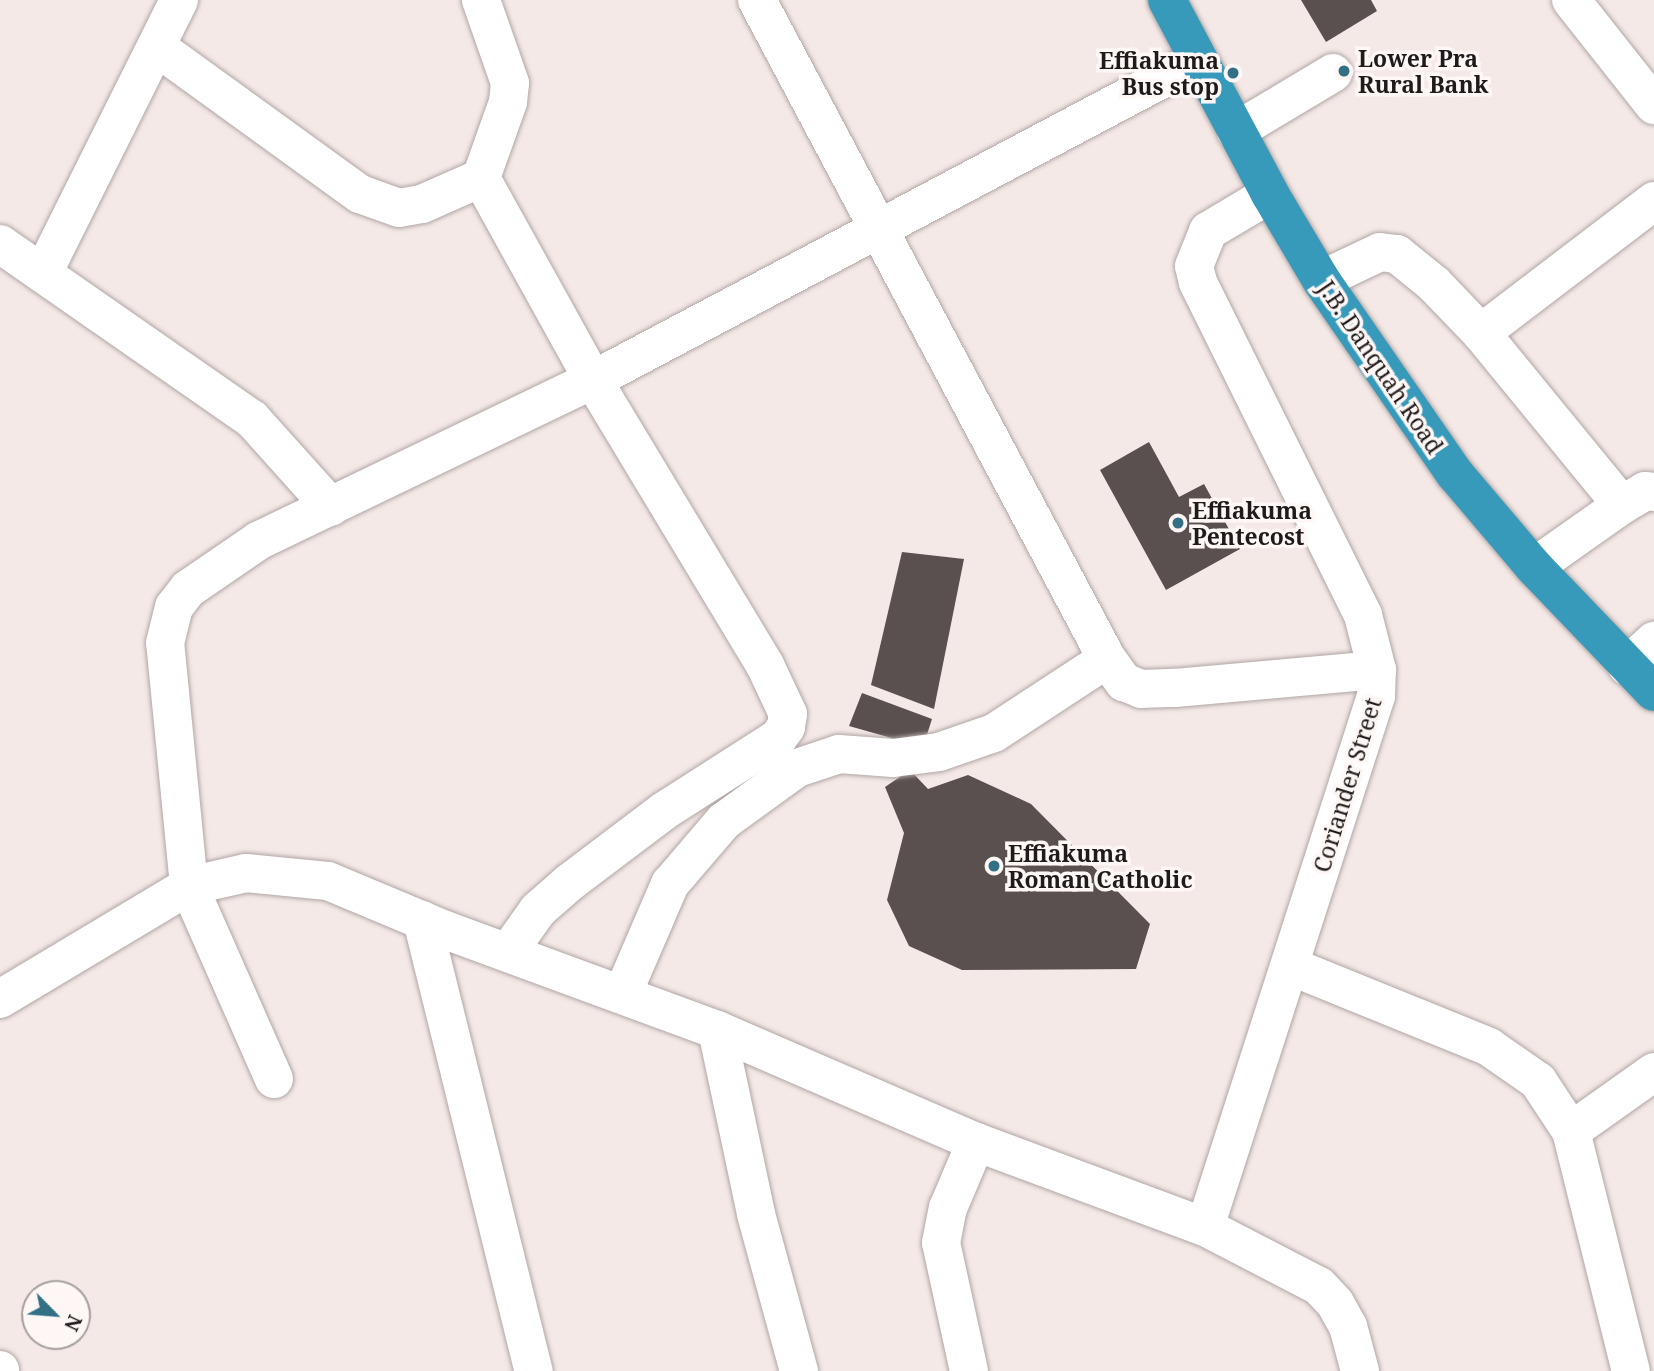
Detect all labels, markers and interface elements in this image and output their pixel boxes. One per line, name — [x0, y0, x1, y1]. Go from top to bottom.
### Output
place label: Lower Pra Rural Bank — [1358, 44, 1488, 98]
place label: Effiakuma Bus stop — [1099, 46, 1219, 100]
marker: Lower Pra Rural Bank — [1336, 63, 1352, 79]
marker: Effiakuma Bus stop — [1225, 65, 1241, 81]
street label: J.B. Danquah Road — [1313, 275, 1449, 459]
place label: Effiakuma Pentecost — [1192, 496, 1312, 550]
marker: Effiakuma Pentecost — [1170, 515, 1186, 531]
street label: Coriander Street — [1307, 695, 1387, 875]
place label: Effiakuma Roman Catholic — [1008, 839, 1193, 893]
marker: Effiakuma Roman Catholic — [986, 858, 1002, 874]
north arrow — [21, 1280, 91, 1350]
text: N — [58, 1311, 88, 1335]

